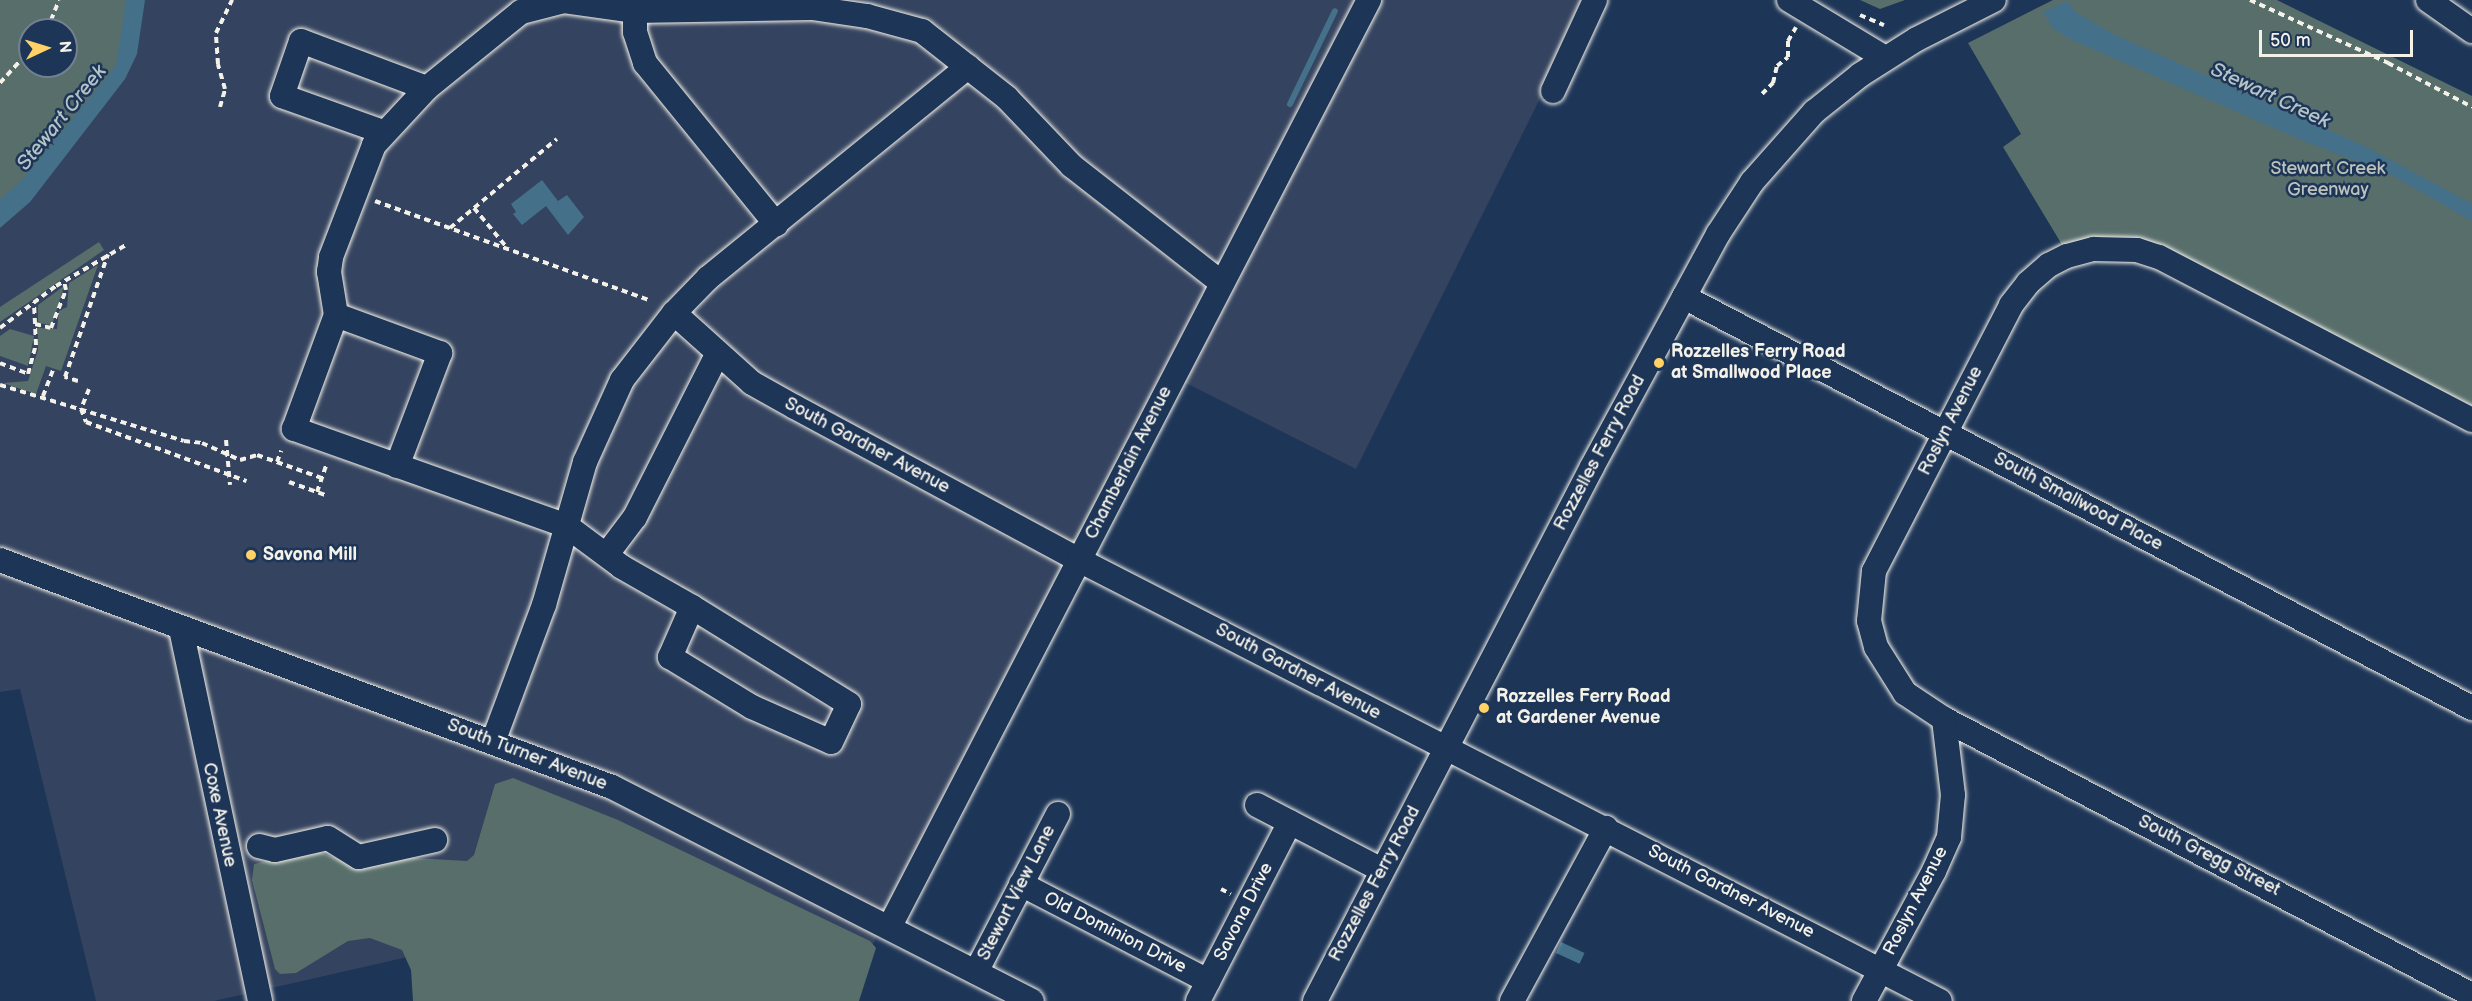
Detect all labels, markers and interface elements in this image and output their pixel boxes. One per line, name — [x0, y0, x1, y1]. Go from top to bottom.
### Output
north arrow — [18, 18, 78, 78]
scale bar — [2262, 18, 2416, 56]
text: 50 m — [2270, 30, 2311, 51]
text: N — [55, 40, 74, 54]
water label: Stewart Creek — [2207, 58, 2333, 134]
water label: Stewart Creek — [12, 60, 112, 176]
park label: Stewart Creek Greenway — [2271, 159, 2385, 201]
place label: Rozzelles Ferry Road at Smallwood Place — [1671, 342, 1846, 385]
marker: Rozzelles Ferry Road at Smallwood Place — [1652, 356, 1666, 370]
street label: Roslyn Avenue — [1914, 363, 1988, 479]
street label: Rozzelles Ferry Road — [1550, 371, 1650, 535]
street label: Chamberlain Avenue — [1081, 383, 1177, 543]
street label: South Gardner Avenue — [781, 393, 953, 499]
street label: South Smallwood Place — [1990, 448, 2166, 556]
place label: Savona Mill — [263, 544, 357, 566]
marker: Savona Mill — [244, 548, 258, 562]
street label: South Gardner Avenue — [1212, 619, 1384, 725]
place label: Rozzelles Ferry Road at Gardener Avenue — [1496, 687, 1671, 730]
marker: Rozzelles Ferry Road at Gardener Avenue — [1477, 701, 1491, 715]
street label: South Turner Avenue — [444, 714, 610, 796]
street label: Coxe Avenue — [197, 761, 241, 869]
street label: Rozzelles Ferry Road — [1325, 802, 1425, 966]
street label: South Gregg Street — [2134, 811, 2284, 901]
street label: Stewart View Lane — [973, 821, 1061, 965]
street label: South Gardner Avenue — [1644, 841, 1818, 943]
street label: Roslyn Avenue — [1879, 843, 1953, 959]
street label: Savona Drive — [1210, 859, 1278, 965]
street label: Old Dominion Drive — [1040, 888, 1190, 978]

